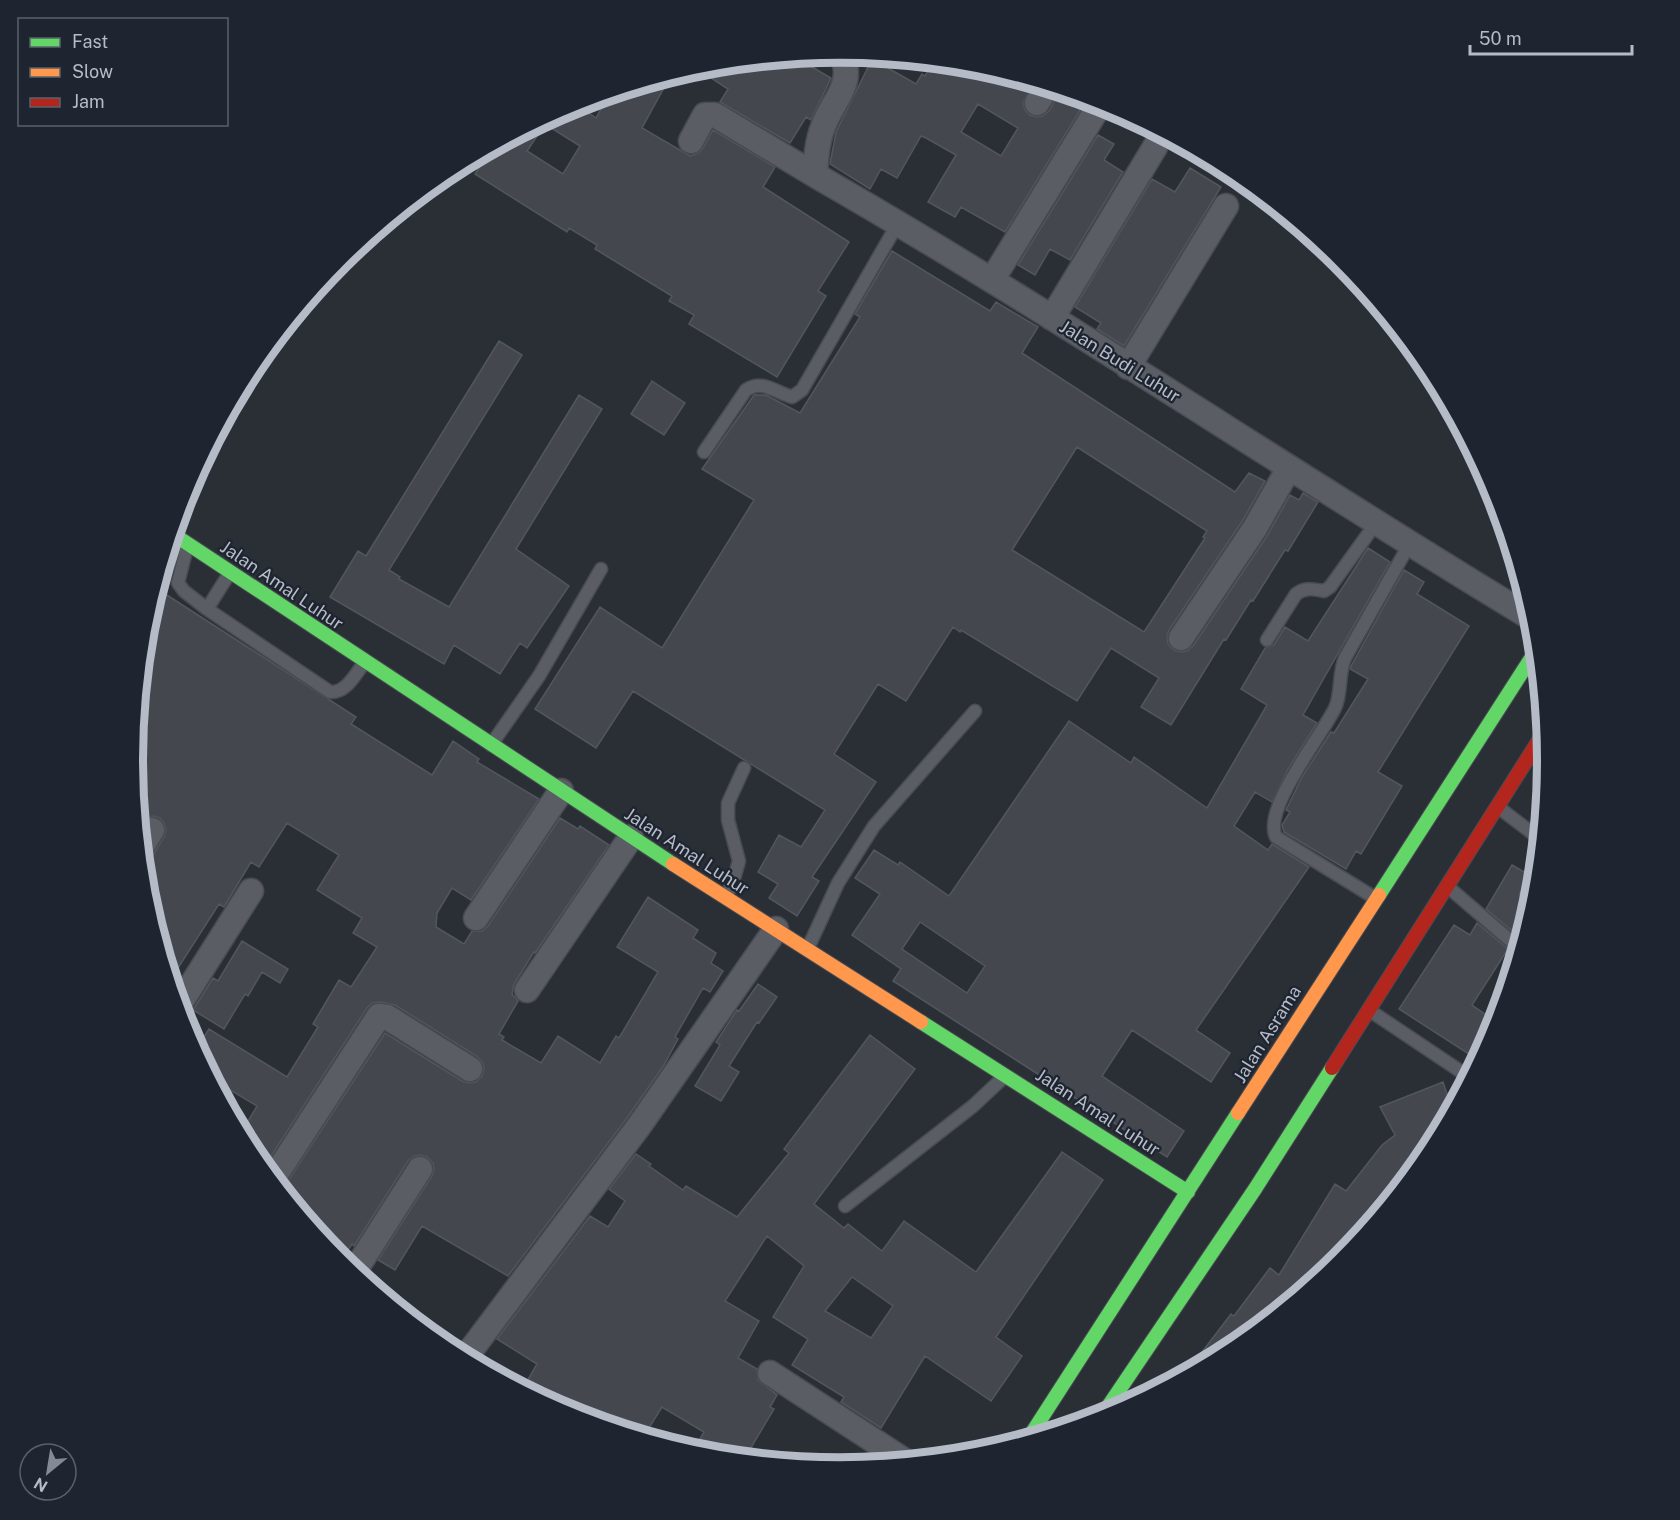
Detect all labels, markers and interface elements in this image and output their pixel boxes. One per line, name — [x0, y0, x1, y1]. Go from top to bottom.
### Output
legend — [18, 18, 228, 126]
scale bar — [1470, 18, 1632, 56]
text: 50 m — [1479, 28, 1522, 49]
text: Fast — [72, 31, 108, 52]
text: Slow — [72, 61, 113, 82]
text: Jam — [72, 91, 105, 112]
street label: Jalan Budi Luhur — [1056, 315, 1184, 407]
street label: Jalan Amal Luhur — [216, 536, 348, 634]
street label: Jalan Amal Luhur — [621, 803, 753, 899]
street label: Jalan Asrama — [1229, 981, 1305, 1087]
street label: Jalan Amal Luhur — [1032, 1064, 1164, 1160]
north arrow — [18, 1442, 78, 1502]
text: N — [31, 1473, 51, 1496]

